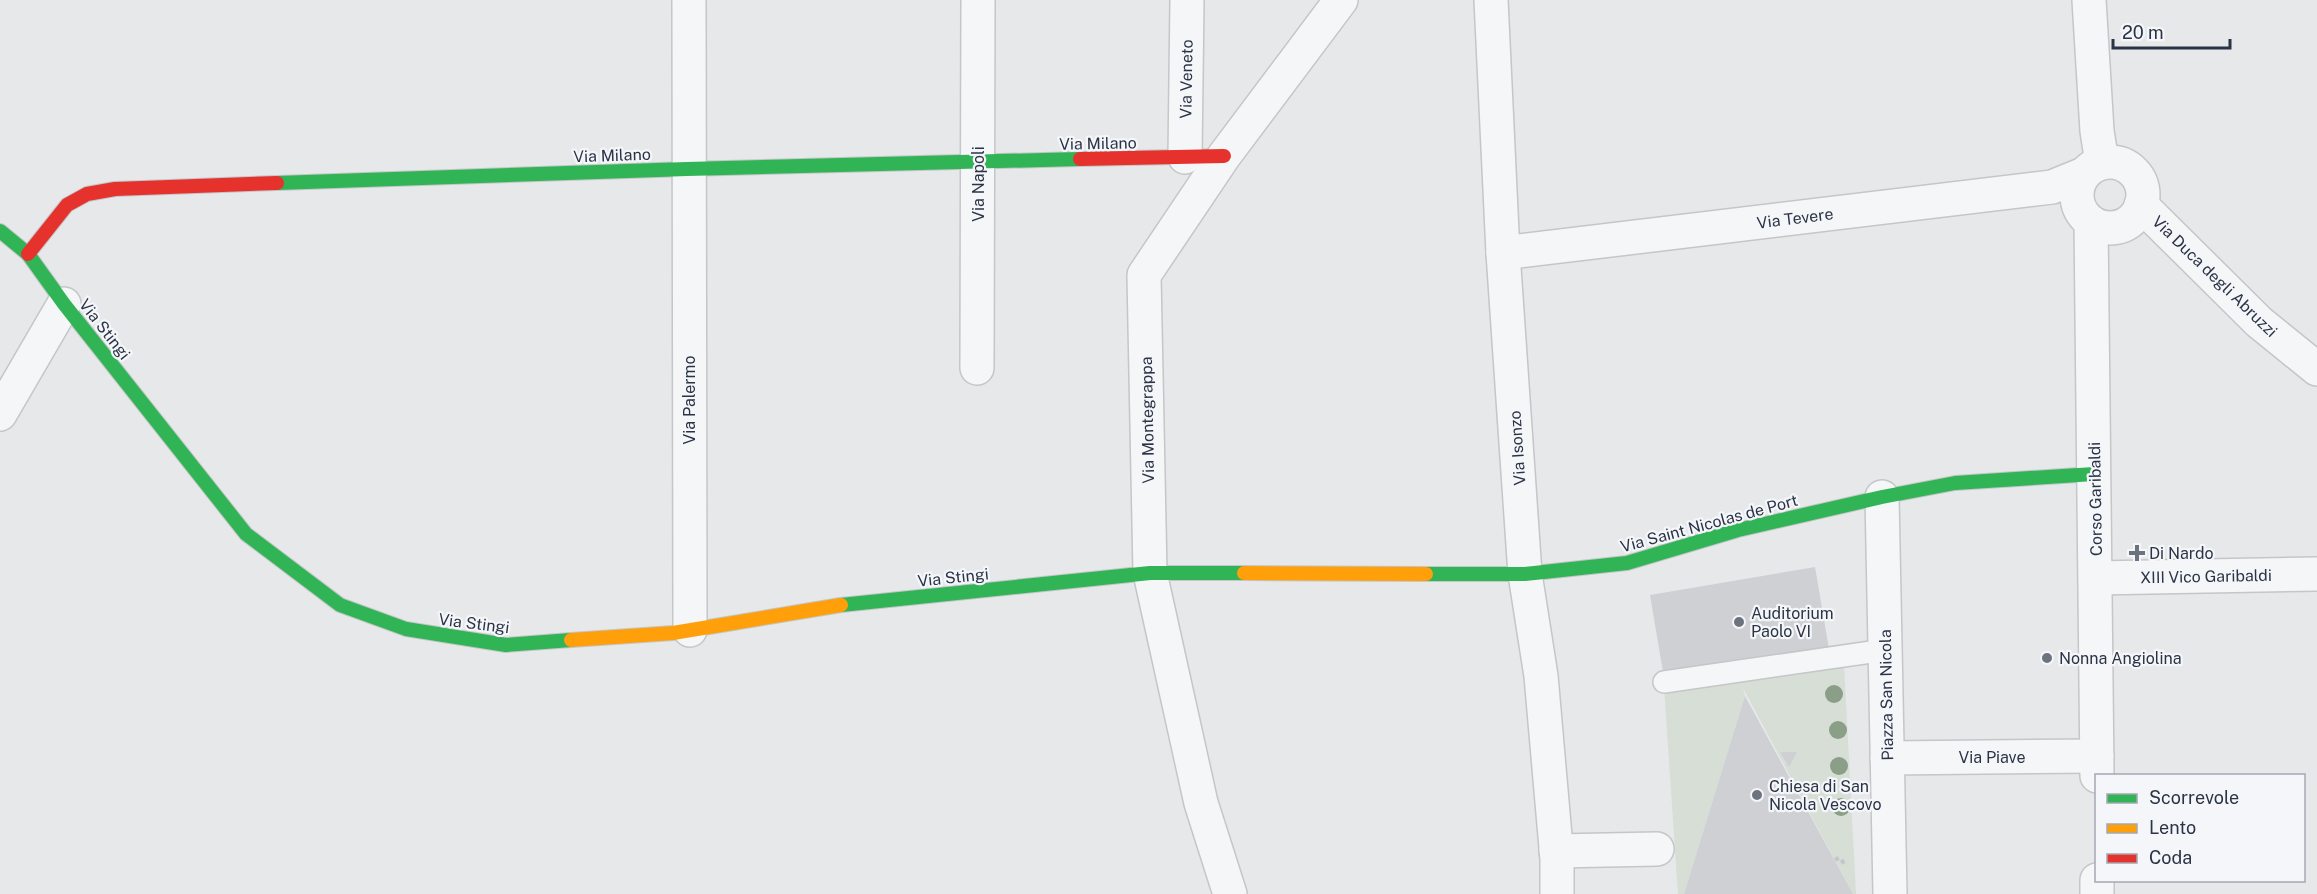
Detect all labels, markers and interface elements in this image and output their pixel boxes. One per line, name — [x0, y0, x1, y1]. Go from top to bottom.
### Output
scale bar — [2113, 12, 2230, 50]
text: 20 m — [2122, 22, 2164, 43]
street label: Via Veneto — [1176, 39, 1197, 119]
street label: Via Milano — [1059, 133, 1137, 154]
street label: Via Milano — [573, 145, 651, 166]
street label: Via Napoli — [969, 146, 988, 222]
street label: Via Tevere — [1756, 204, 1834, 233]
street label: Via Duca degli Abruzzi — [2148, 212, 2281, 341]
street label: Via Stingi — [75, 295, 134, 363]
street label: Via Palermo — [680, 356, 699, 445]
street label: Via Montegrappa — [1137, 356, 1158, 484]
street label: Via Isonzo — [1505, 410, 1530, 486]
street label: Corso Garibaldi — [2085, 442, 2106, 556]
street label: Via Saint Nicolas de Port — [1618, 491, 1800, 556]
place label: Di Nardo — [2149, 544, 2214, 563]
marker: Di Nardo — [2130, 546, 2144, 560]
street label: Via Stingi — [917, 564, 990, 591]
street label: XIII Vico Garibaldi — [2140, 566, 2272, 587]
place label: Auditorium Paolo VI — [1751, 604, 1834, 641]
street label: Via Stingi — [437, 610, 510, 637]
marker: Auditorium Paolo VI — [1732, 615, 1746, 629]
street label: Piazza San Nicola — [1876, 629, 1897, 761]
place label: Nonna Angiolina — [2059, 649, 2182, 668]
marker: Nonna Angiolina — [2040, 651, 2054, 665]
street label: Via Piave — [1958, 748, 2026, 767]
legend — [2095, 774, 2305, 882]
place label: Chiesa di San Nicola Vescovo — [1769, 777, 1881, 814]
text: Scorrevole — [2149, 787, 2239, 808]
marker: Chiesa di San Nicola Vescovo — [1750, 788, 1764, 802]
text: Lento — [2149, 817, 2196, 838]
text: Coda — [2149, 847, 2192, 868]

